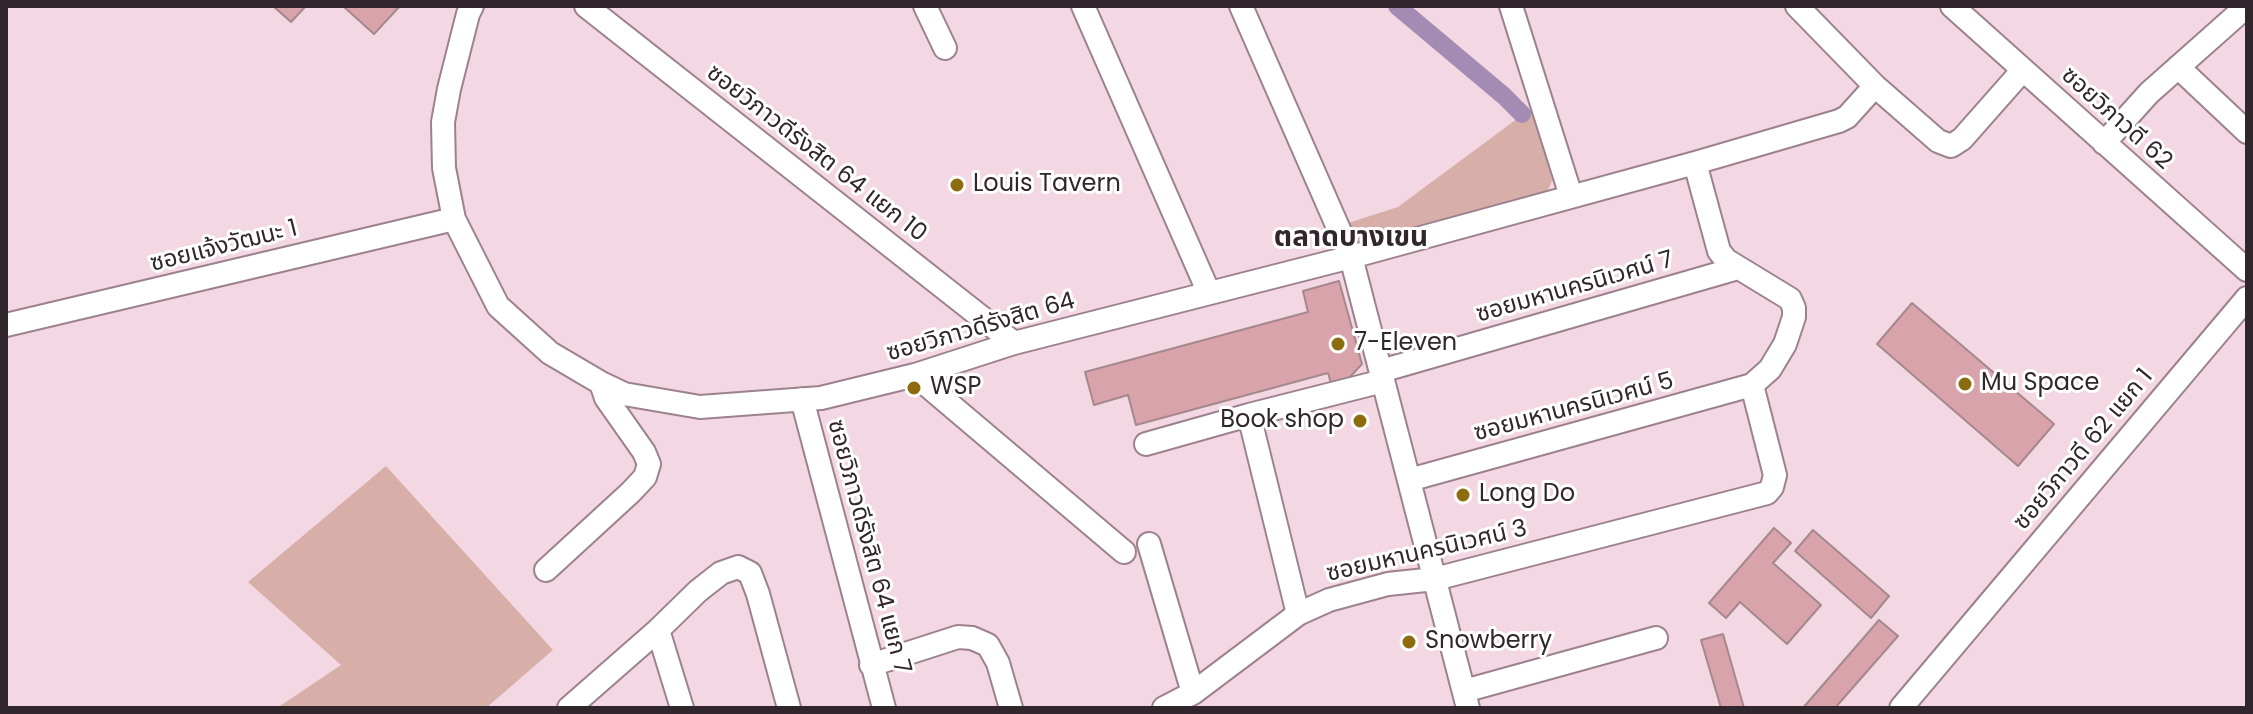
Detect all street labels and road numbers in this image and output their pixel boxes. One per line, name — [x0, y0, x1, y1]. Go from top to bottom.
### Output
street label: ซอยวิภาวดีรังสิต 64 แยก 10 — [700, 59, 932, 249]
street label: ซอยวิภาวดี 62 — [2055, 62, 2177, 176]
street label: ซอยแจ้งวัฒนะ 1 — [148, 215, 300, 279]
street label: ซอยมหานครนิเวศน์ 7 — [1473, 246, 1677, 330]
street label: ซอยวิภาวดีรังสิต 64 — [884, 287, 1078, 369]
street label: ซอยวิภาวดี 62 แยก 1 — [2008, 364, 2160, 536]
street label: ซอยมหานครนิเวศน์ 5 — [1471, 367, 1677, 449]
street label: ซอยวิภาวดีรังสิต 64 แยก 7 — [820, 417, 916, 677]
street label: ซอยมหานครนิเวศน์ 3 — [1324, 515, 1530, 589]

